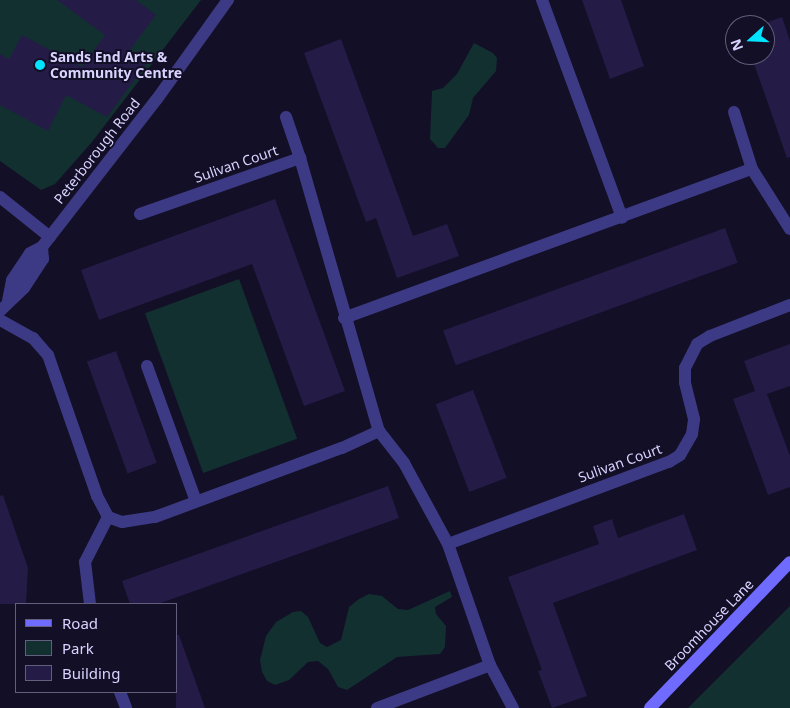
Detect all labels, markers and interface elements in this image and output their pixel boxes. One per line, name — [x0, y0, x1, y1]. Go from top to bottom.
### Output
north arrow — [725, 15, 775, 65]
text: N — [726, 36, 747, 54]
place label: Sands End Arts & Community Centre — [50, 49, 182, 82]
marker: Sands End Arts & Community Centre — [34, 59, 46, 71]
street label: Peterborough Road — [51, 95, 143, 207]
street label: Sulivan Court — [192, 142, 280, 186]
street label: Sulivan Court — [576, 440, 664, 486]
street label: Broomhouse Lane — [661, 576, 757, 674]
legend — [15, 603, 178, 693]
text: Road — [62, 613, 98, 633]
text: Park — [62, 638, 94, 658]
text: Building — [62, 663, 120, 683]

